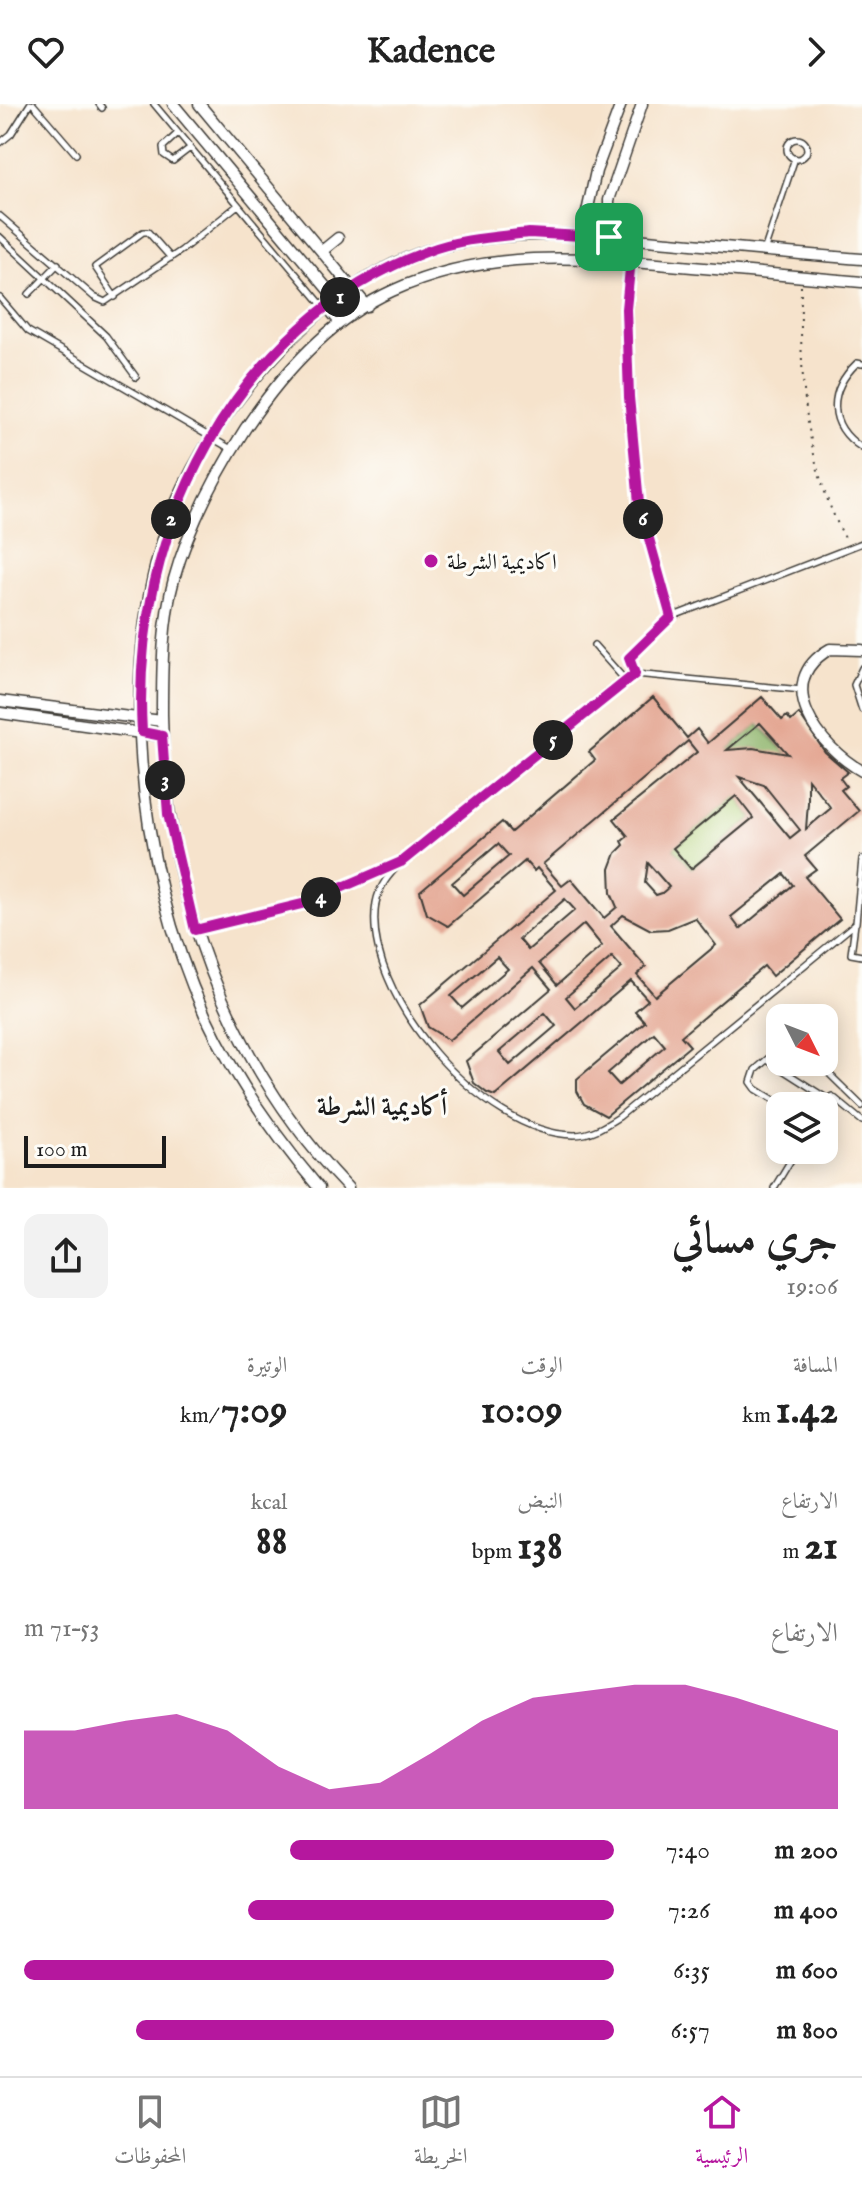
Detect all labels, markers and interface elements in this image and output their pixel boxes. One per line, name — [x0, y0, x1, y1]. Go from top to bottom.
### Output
text: Kadence — [367, 29, 495, 75]
icon: heart — [24, 30, 68, 74]
icon: forward — [794, 30, 838, 74]
pin — [575, 203, 643, 271]
icon: arrive — [587, 215, 631, 259]
pin: 1 — [320, 277, 360, 317]
text: 1 — [336, 283, 344, 311]
pin: 2 — [151, 499, 191, 539]
pin: 6 — [623, 499, 663, 539]
text: 2 — [166, 505, 176, 533]
text: 6 — [638, 505, 648, 533]
place label: اكاديمية الشرطة — [447, 549, 557, 577]
marker: اكاديمية الشرطة — [422, 552, 440, 570]
pin: 5 — [533, 720, 573, 760]
text: 5 — [549, 726, 557, 754]
pin: 3 — [145, 760, 185, 800]
text: 3 — [161, 766, 169, 794]
pin: 4 — [301, 877, 341, 917]
text: 4 — [316, 883, 326, 911]
north arrow — [766, 1004, 838, 1076]
map controls — [766, 1004, 838, 1164]
district label: أكاديمية الشرطة — [317, 1088, 448, 1124]
button: layers — [766, 1092, 838, 1164]
scale bar — [24, 1132, 166, 1168]
text: 100 m — [36, 1136, 88, 1164]
text: جري مسائي — [672, 1212, 838, 1268]
button: share — [24, 1214, 108, 1298]
text: 19:06 — [786, 1270, 838, 1303]
text: الوتيرة — [247, 1352, 287, 1380]
text: الوقت — [521, 1352, 563, 1380]
text: المسافة — [793, 1352, 838, 1380]
text: 7:09 — [221, 1386, 287, 1437]
text: 10:09 — [481, 1386, 563, 1437]
text: 1.42 — [776, 1386, 838, 1437]
text: /km — [180, 1402, 221, 1430]
text: km — [742, 1402, 776, 1430]
text: النبض — [517, 1488, 563, 1516]
text: الارتفاع — [781, 1488, 838, 1516]
text: kcal — [251, 1489, 287, 1517]
text: 88 — [256, 1517, 287, 1568]
text: 138 — [517, 1522, 563, 1573]
text: 21 — [804, 1522, 838, 1573]
text: bpm — [472, 1538, 517, 1566]
text: m — [783, 1538, 804, 1566]
text: 53–71 m — [24, 1612, 99, 1645]
text: الارتفاع — [771, 1617, 838, 1650]
text: 7:40 — [665, 1834, 710, 1867]
text: 200 m — [774, 1834, 838, 1867]
text: 7:26 — [668, 1894, 710, 1927]
text: 400 m — [774, 1894, 838, 1927]
text: 6:35 — [673, 1954, 710, 1987]
text: 600 m — [776, 1954, 838, 1987]
text: 6:57 — [671, 2014, 710, 2047]
text: 800 m — [776, 2014, 838, 2047]
tab: المحفوظات — [114, 2090, 186, 2177]
tab: الخريطة — [414, 2090, 468, 2177]
tab: الرئيسية — [695, 2090, 748, 2177]

